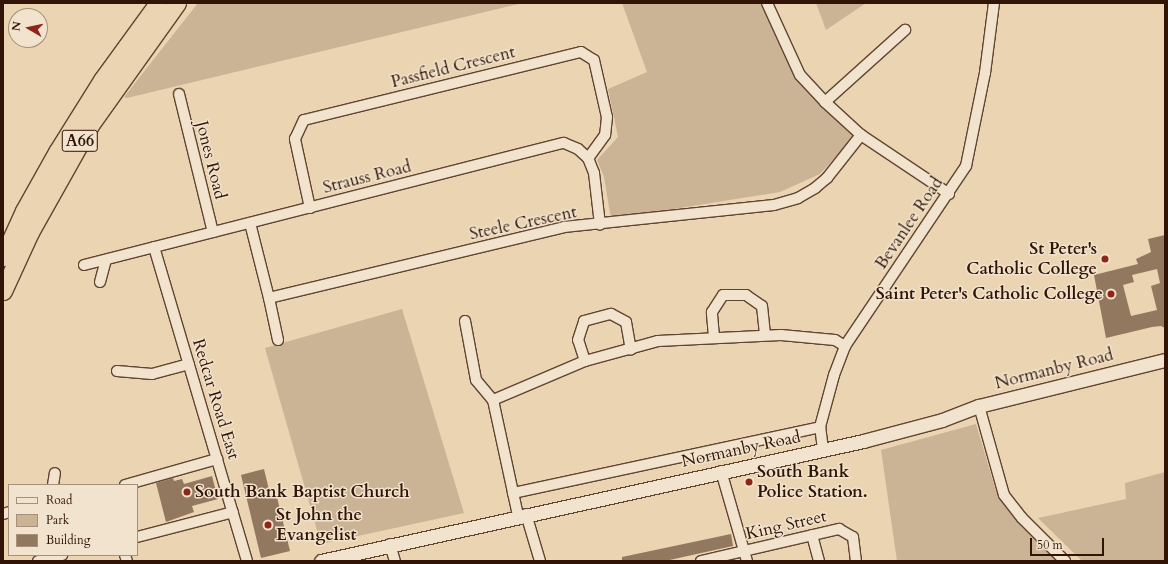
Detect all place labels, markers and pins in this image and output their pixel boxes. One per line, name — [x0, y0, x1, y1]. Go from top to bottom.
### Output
place label: St Peter's Catholic College — [966, 239, 1097, 279]
marker: St Peter's Catholic College — [1100, 254, 1110, 264]
place label: Saint Peter's Catholic College — [876, 284, 1103, 304]
marker: Saint Peter's Catholic College — [1106, 289, 1116, 299]
place label: South Bank Police Station. — [757, 462, 868, 502]
marker: South Bank Police Station. — [744, 477, 754, 487]
place label: South Bank Baptist Church — [195, 482, 410, 502]
marker: South Bank Baptist Church — [182, 487, 192, 497]
place label: St John the Evangelist — [276, 505, 362, 545]
marker: St John the Evangelist — [263, 520, 273, 530]

